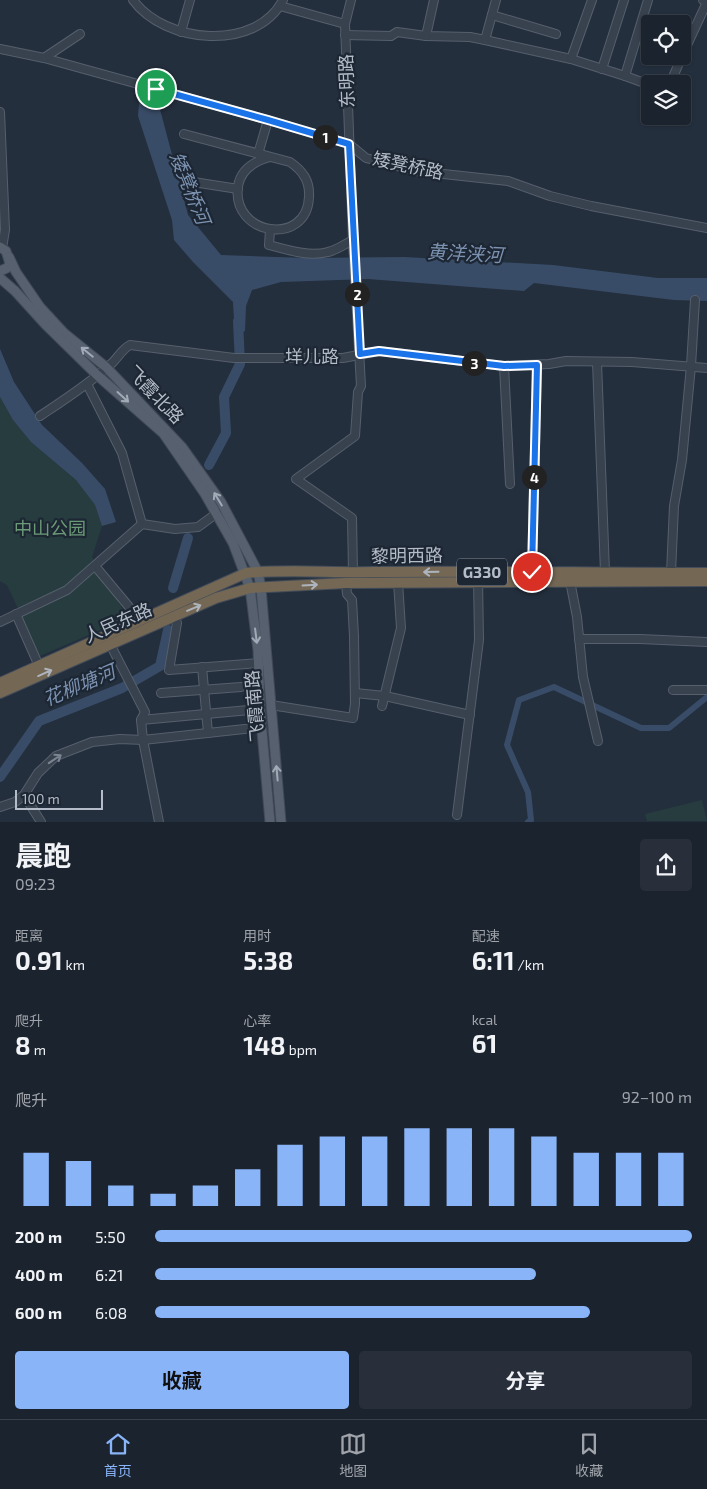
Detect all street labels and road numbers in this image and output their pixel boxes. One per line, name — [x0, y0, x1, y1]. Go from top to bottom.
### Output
street label: 东明路 — [334, 54, 358, 108]
street label: 矮凳桥路 — [371, 147, 446, 183]
street label: 垟儿路 — [285, 345, 339, 367]
street label: 飞霞北路 — [123, 361, 189, 428]
street label: 黎明西路 — [371, 543, 443, 567]
road number: G330 — [457, 558, 507, 586]
street label: 人民东路 — [80, 597, 155, 647]
street label: 飞霞南路 — [240, 669, 268, 743]

